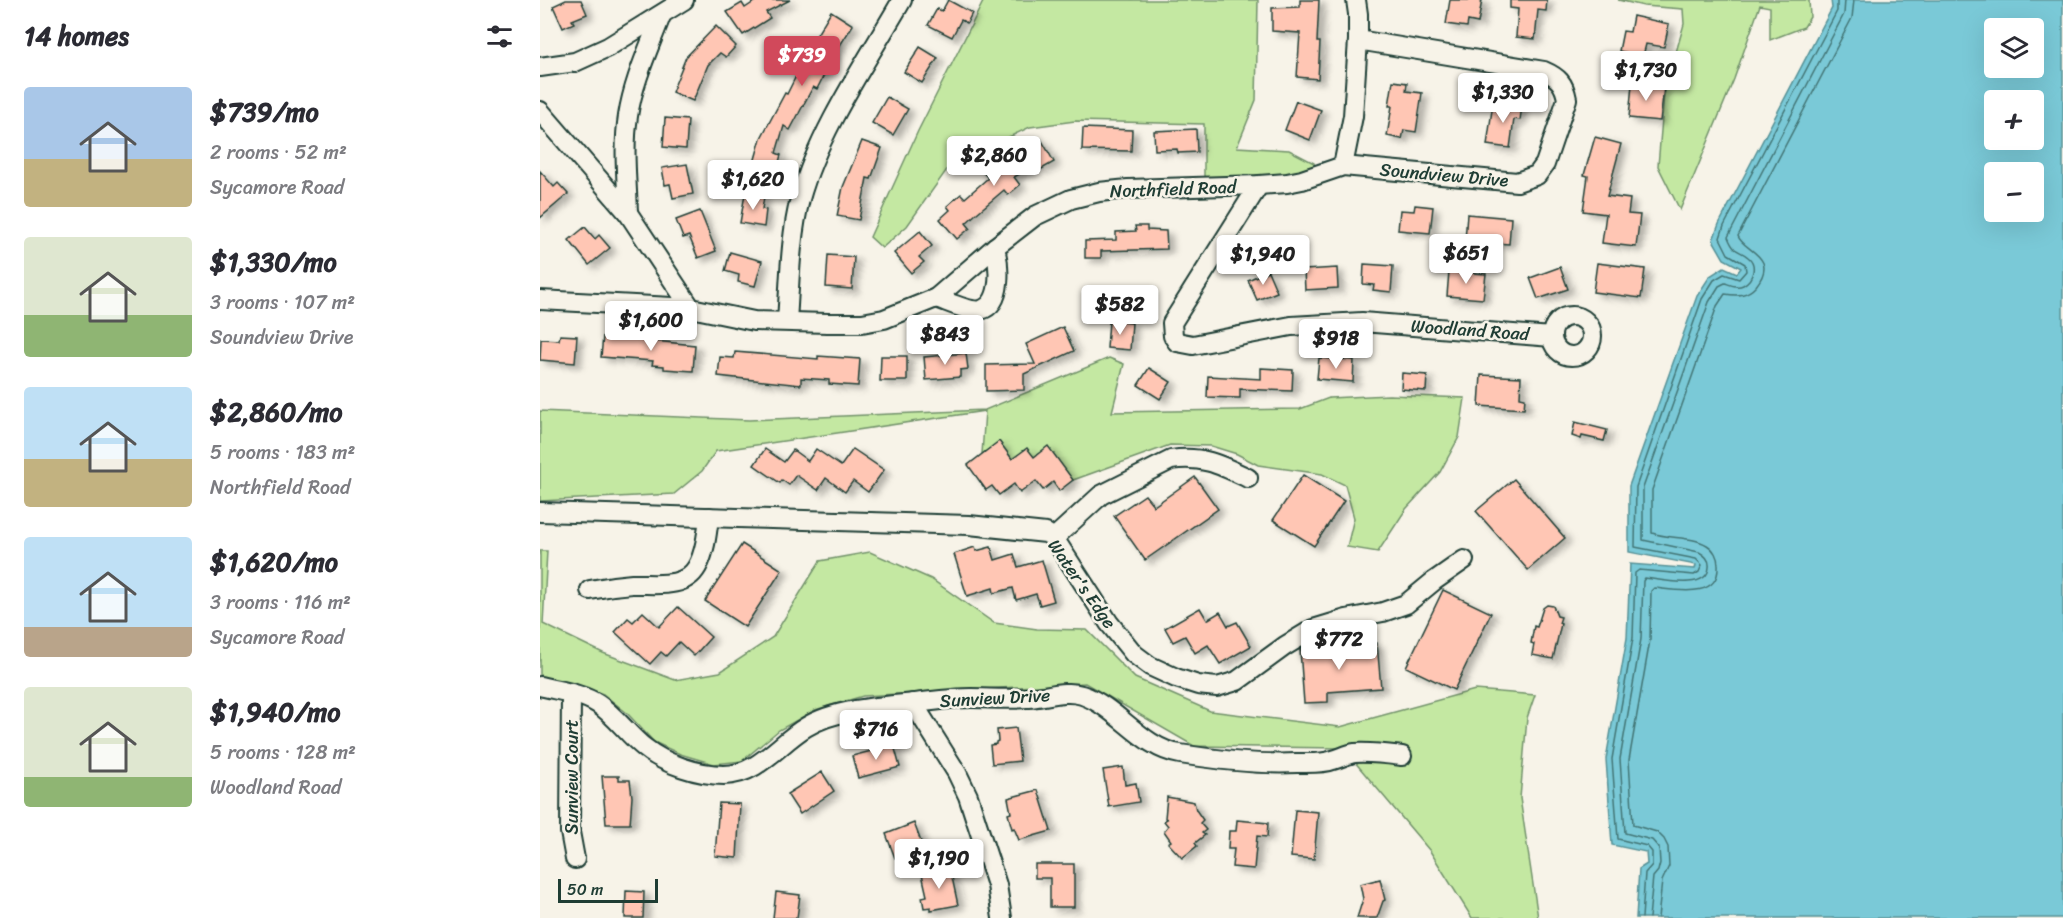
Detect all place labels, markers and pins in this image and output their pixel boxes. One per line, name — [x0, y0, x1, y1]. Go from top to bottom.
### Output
pin: $739 — [766, 36, 838, 87]
pin: $1,730 — [1597, 51, 1695, 102]
pin: $1,330 — [1454, 73, 1552, 124]
pin: $2,860 — [945, 136, 1043, 187]
pin: $1,620 — [704, 160, 802, 211]
pin: $651 — [1430, 234, 1502, 285]
pin: $1,940 — [1214, 235, 1312, 286]
pin: $582 — [1084, 285, 1156, 336]
pin: $1,600 — [602, 301, 700, 352]
pin: $843 — [909, 315, 981, 366]
pin: $918 — [1300, 319, 1372, 370]
pin: $772 — [1303, 620, 1375, 671]
pin: $716 — [840, 710, 912, 761]
pin: $1,190 — [890, 839, 988, 890]

